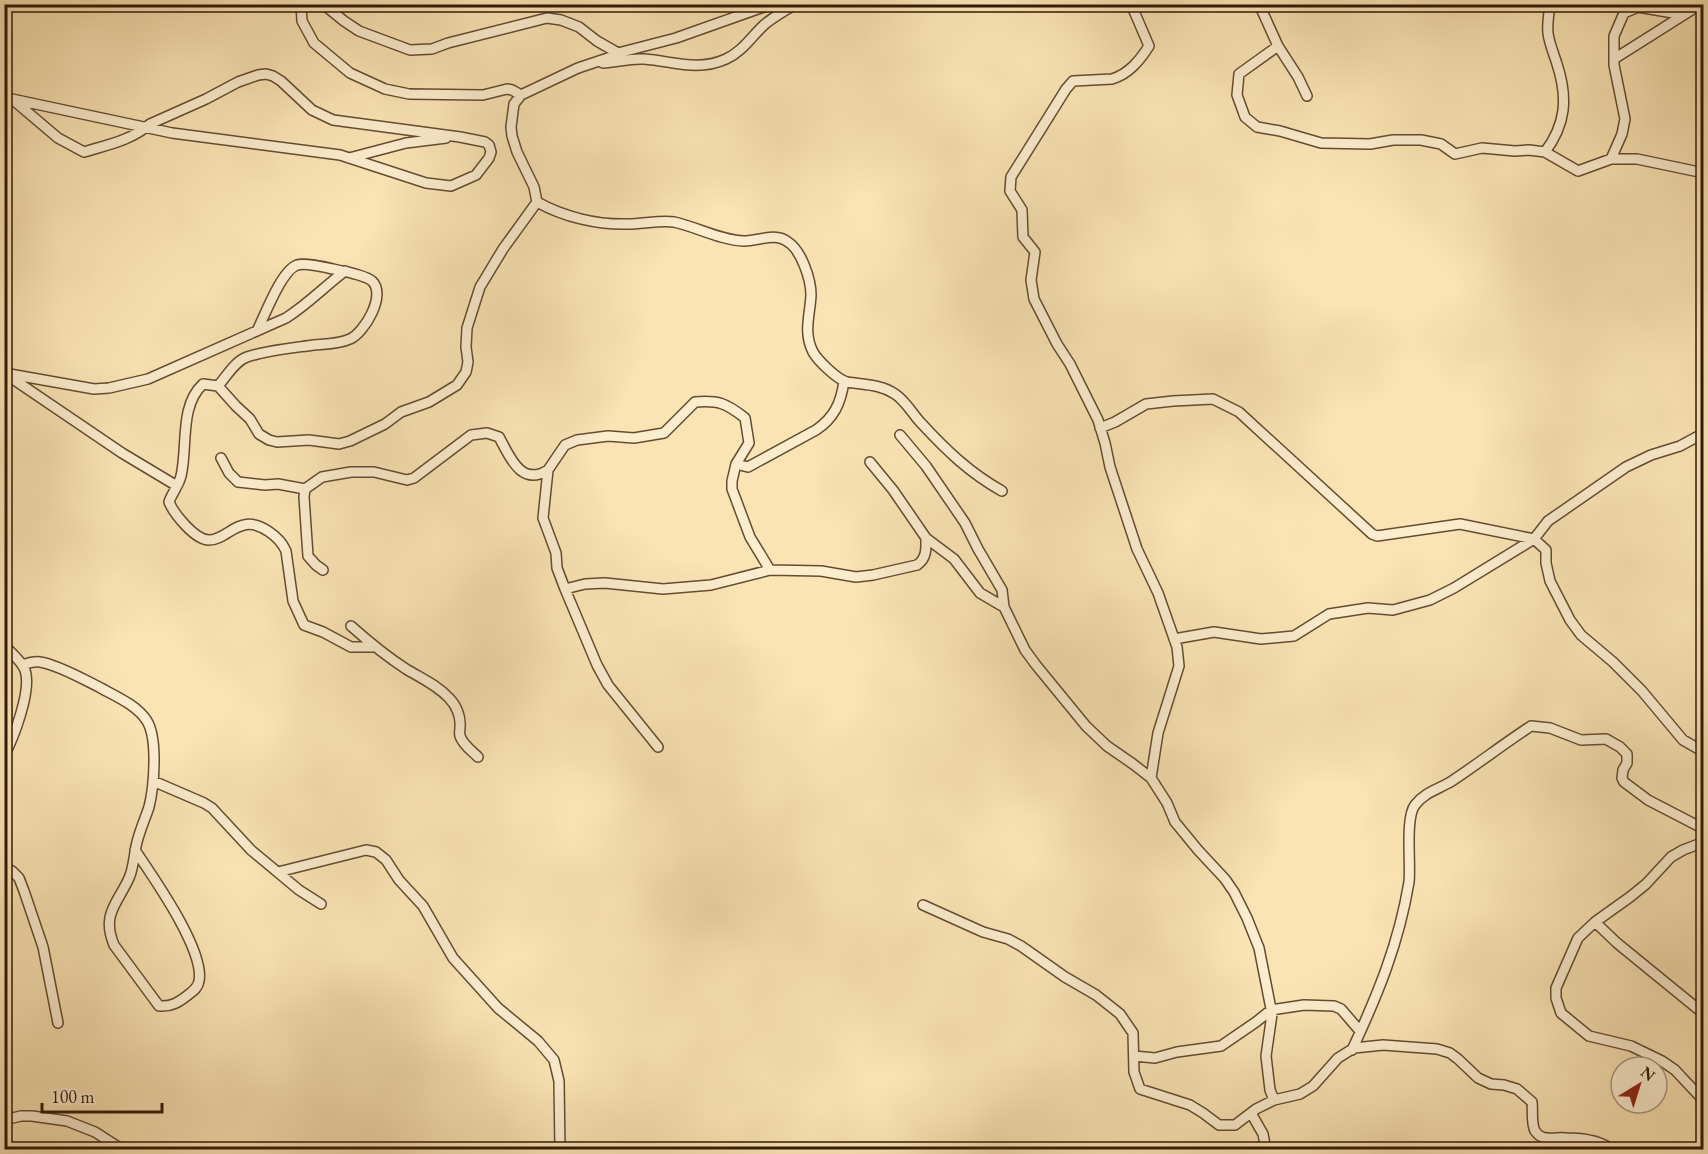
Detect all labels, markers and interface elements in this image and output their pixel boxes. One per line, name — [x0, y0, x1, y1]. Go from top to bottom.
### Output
north arrow — [1609, 1055, 1669, 1115]
text: N — [1636, 1061, 1660, 1086]
scale bar — [42, 1076, 162, 1114]
text: 100 m — [51, 1085, 95, 1108]

